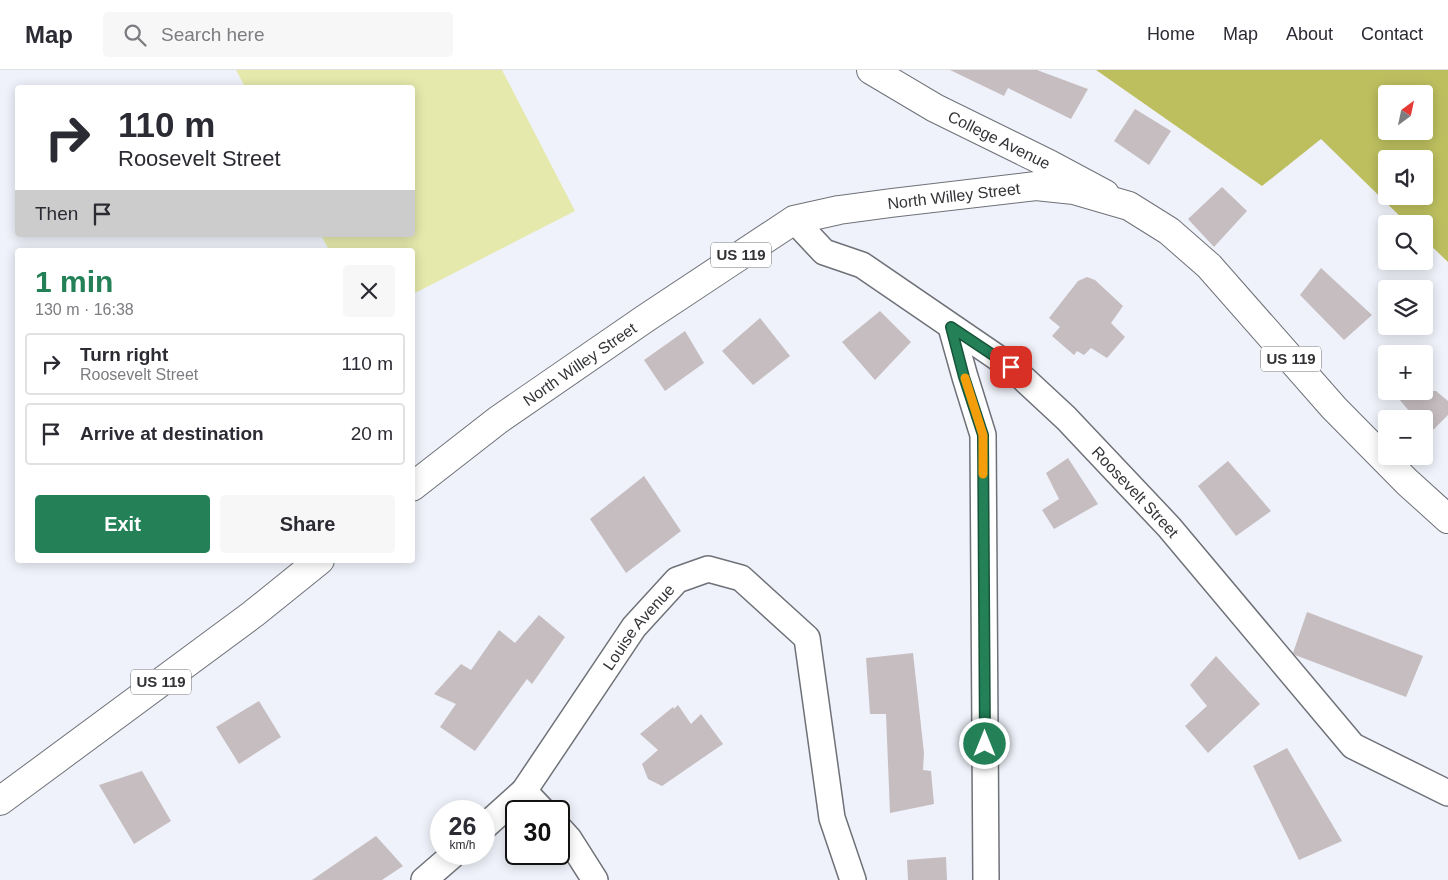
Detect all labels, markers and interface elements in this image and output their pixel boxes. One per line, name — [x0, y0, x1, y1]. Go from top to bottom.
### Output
search box — [103, 12, 453, 57]
text: Map — [25, 21, 73, 48]
icon: search — [121, 21, 149, 49]
text: Search here — [161, 24, 265, 45]
text: Home — [1147, 24, 1195, 44]
text: Map — [1223, 24, 1258, 44]
text: About — [1286, 24, 1333, 44]
text: Contact — [1361, 24, 1423, 44]
north arrow — [1378, 85, 1432, 140]
map controls — [1378, 85, 1433, 465]
icon: right — [35, 105, 100, 170]
text: 110 m — [118, 105, 215, 144]
street label: College Avenue — [945, 108, 1053, 172]
text: Roosevelt Street — [118, 146, 281, 171]
button: sound — [1378, 150, 1433, 205]
street label: North Willey Street — [887, 180, 1022, 212]
icon: arrive — [88, 200, 116, 228]
text: Then — [35, 203, 78, 224]
button: search — [1378, 215, 1433, 270]
road number: US 119 — [711, 242, 771, 268]
text: 1 min — [35, 265, 113, 298]
button: close — [343, 265, 395, 317]
button: layers — [1378, 280, 1433, 335]
text: 130 m · 16:38 — [35, 301, 134, 318]
street label: North Willey Street — [520, 319, 640, 409]
text: Turn right — [80, 344, 168, 365]
button: + — [1378, 345, 1433, 400]
pin — [990, 346, 1032, 388]
road number: US 119 — [1261, 346, 1321, 372]
icon: right — [37, 350, 65, 378]
text: 110 m — [342, 353, 393, 374]
icon: arrive — [997, 353, 1025, 381]
text: Roosevelt Street — [80, 366, 198, 383]
button: − — [1378, 410, 1433, 465]
icon: arrive — [37, 420, 65, 448]
text: Arrive at destination — [80, 423, 264, 444]
text: 20 m — [351, 423, 393, 444]
street label: Roosevelt Street — [1088, 443, 1182, 541]
button: Exit — [35, 495, 210, 553]
button: Share — [220, 495, 395, 553]
street label: Louise Avenue — [600, 581, 678, 673]
road number: US 119 — [131, 670, 191, 694]
position arrow — [958, 717, 1010, 769]
speed limit sign: 30 — [505, 800, 570, 865]
text: 26 — [449, 812, 476, 840]
text: km/h — [449, 838, 476, 852]

